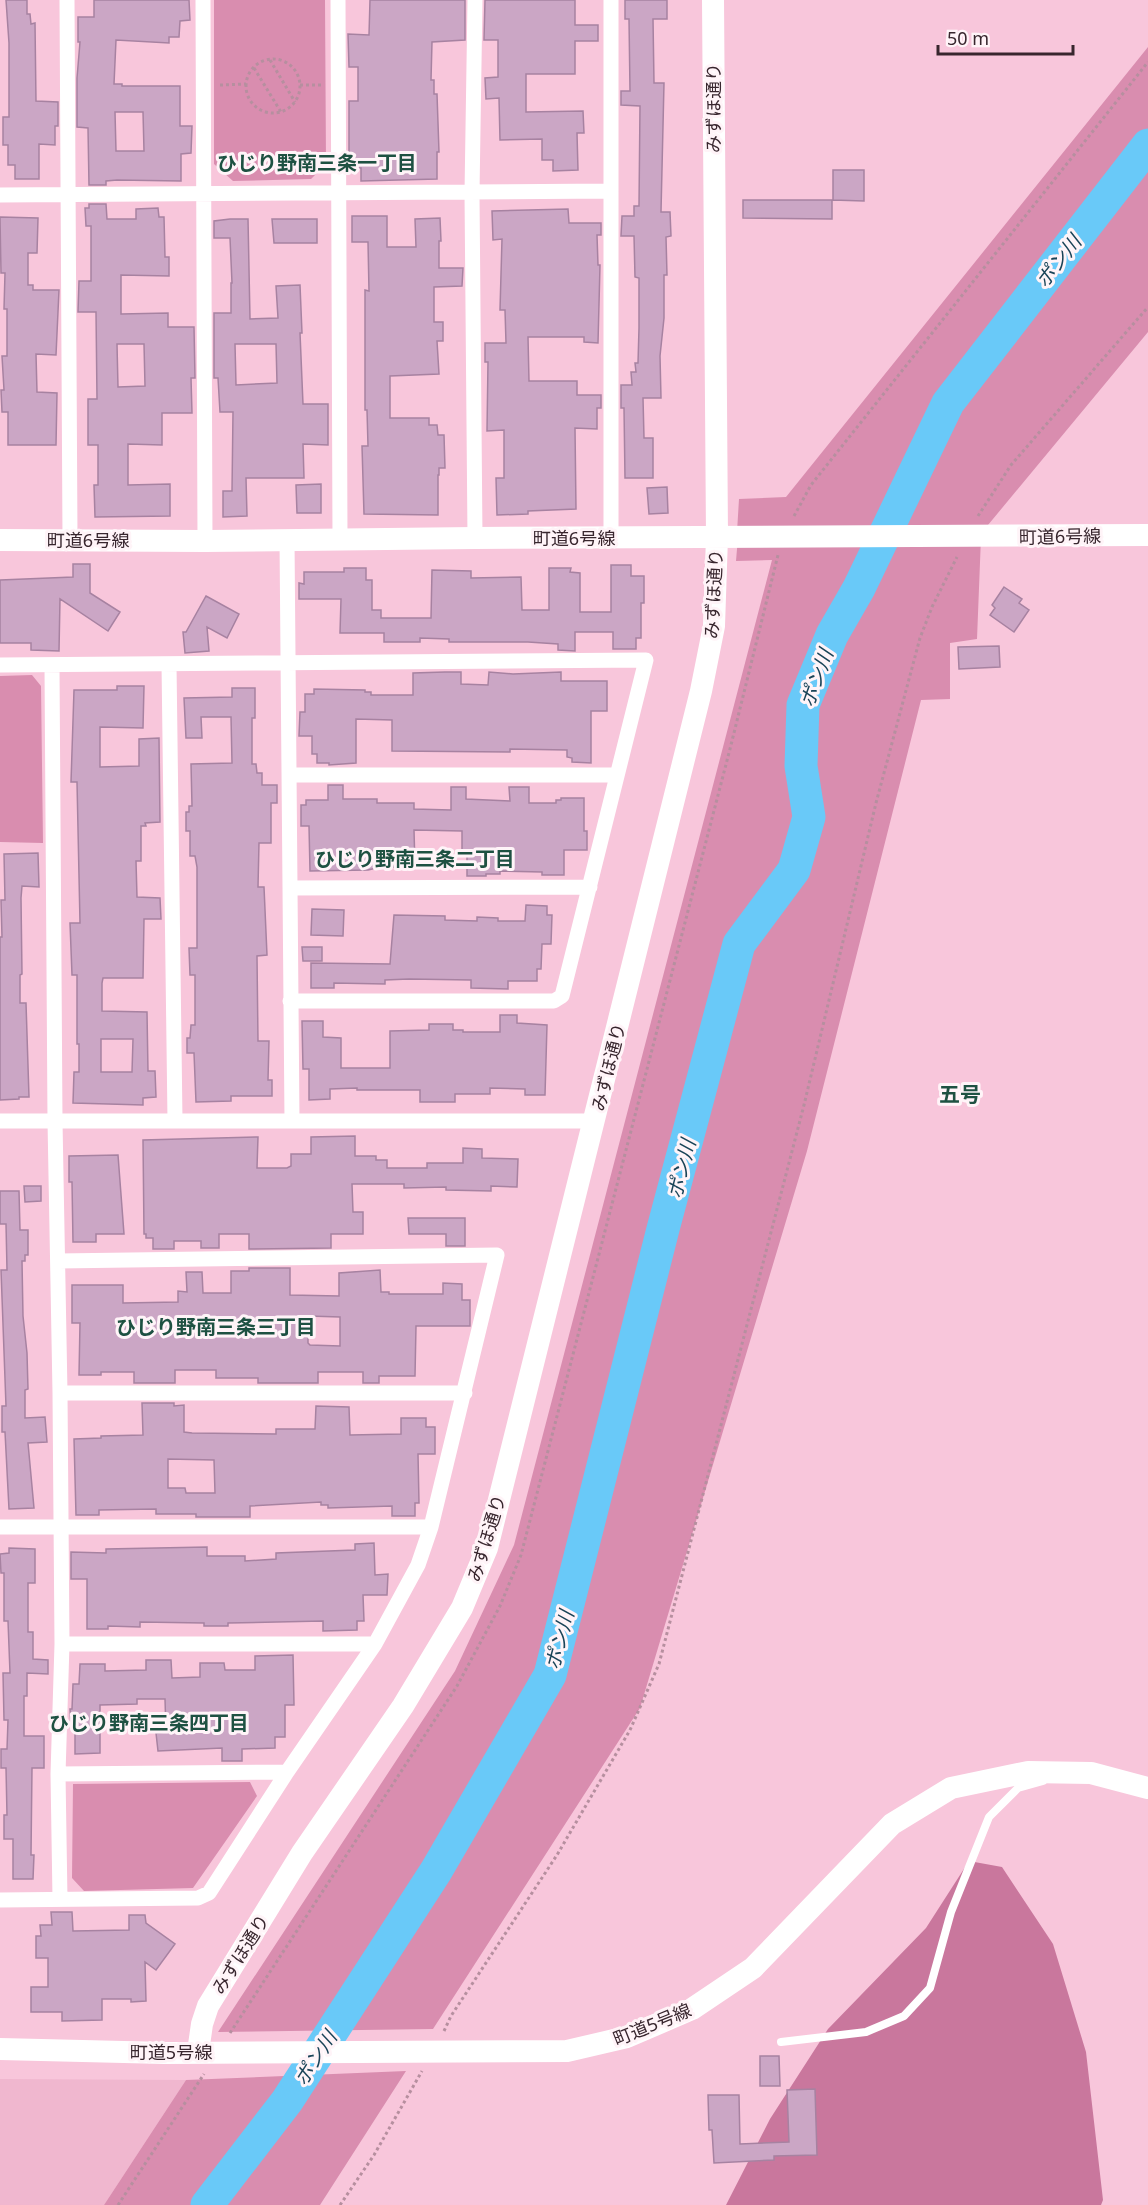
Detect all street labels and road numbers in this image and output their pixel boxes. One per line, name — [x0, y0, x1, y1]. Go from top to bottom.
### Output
street label: みずほ通り — [701, 63, 725, 153]
street label: 町道6号線 — [1019, 523, 1101, 549]
street label: 町道6号線 — [533, 526, 615, 550]
street label: 町道6号線 — [47, 528, 129, 552]
street label: みずほ通り — [699, 548, 727, 640]
street label: みずほ通り — [585, 1020, 631, 1114]
street label: みずほ通り — [461, 1491, 511, 1585]
street label: みずほ通り — [206, 1909, 274, 1999]
street label: 町道5号線 — [609, 1997, 695, 2051]
street label: 町道5号線 — [130, 2040, 212, 2064]

